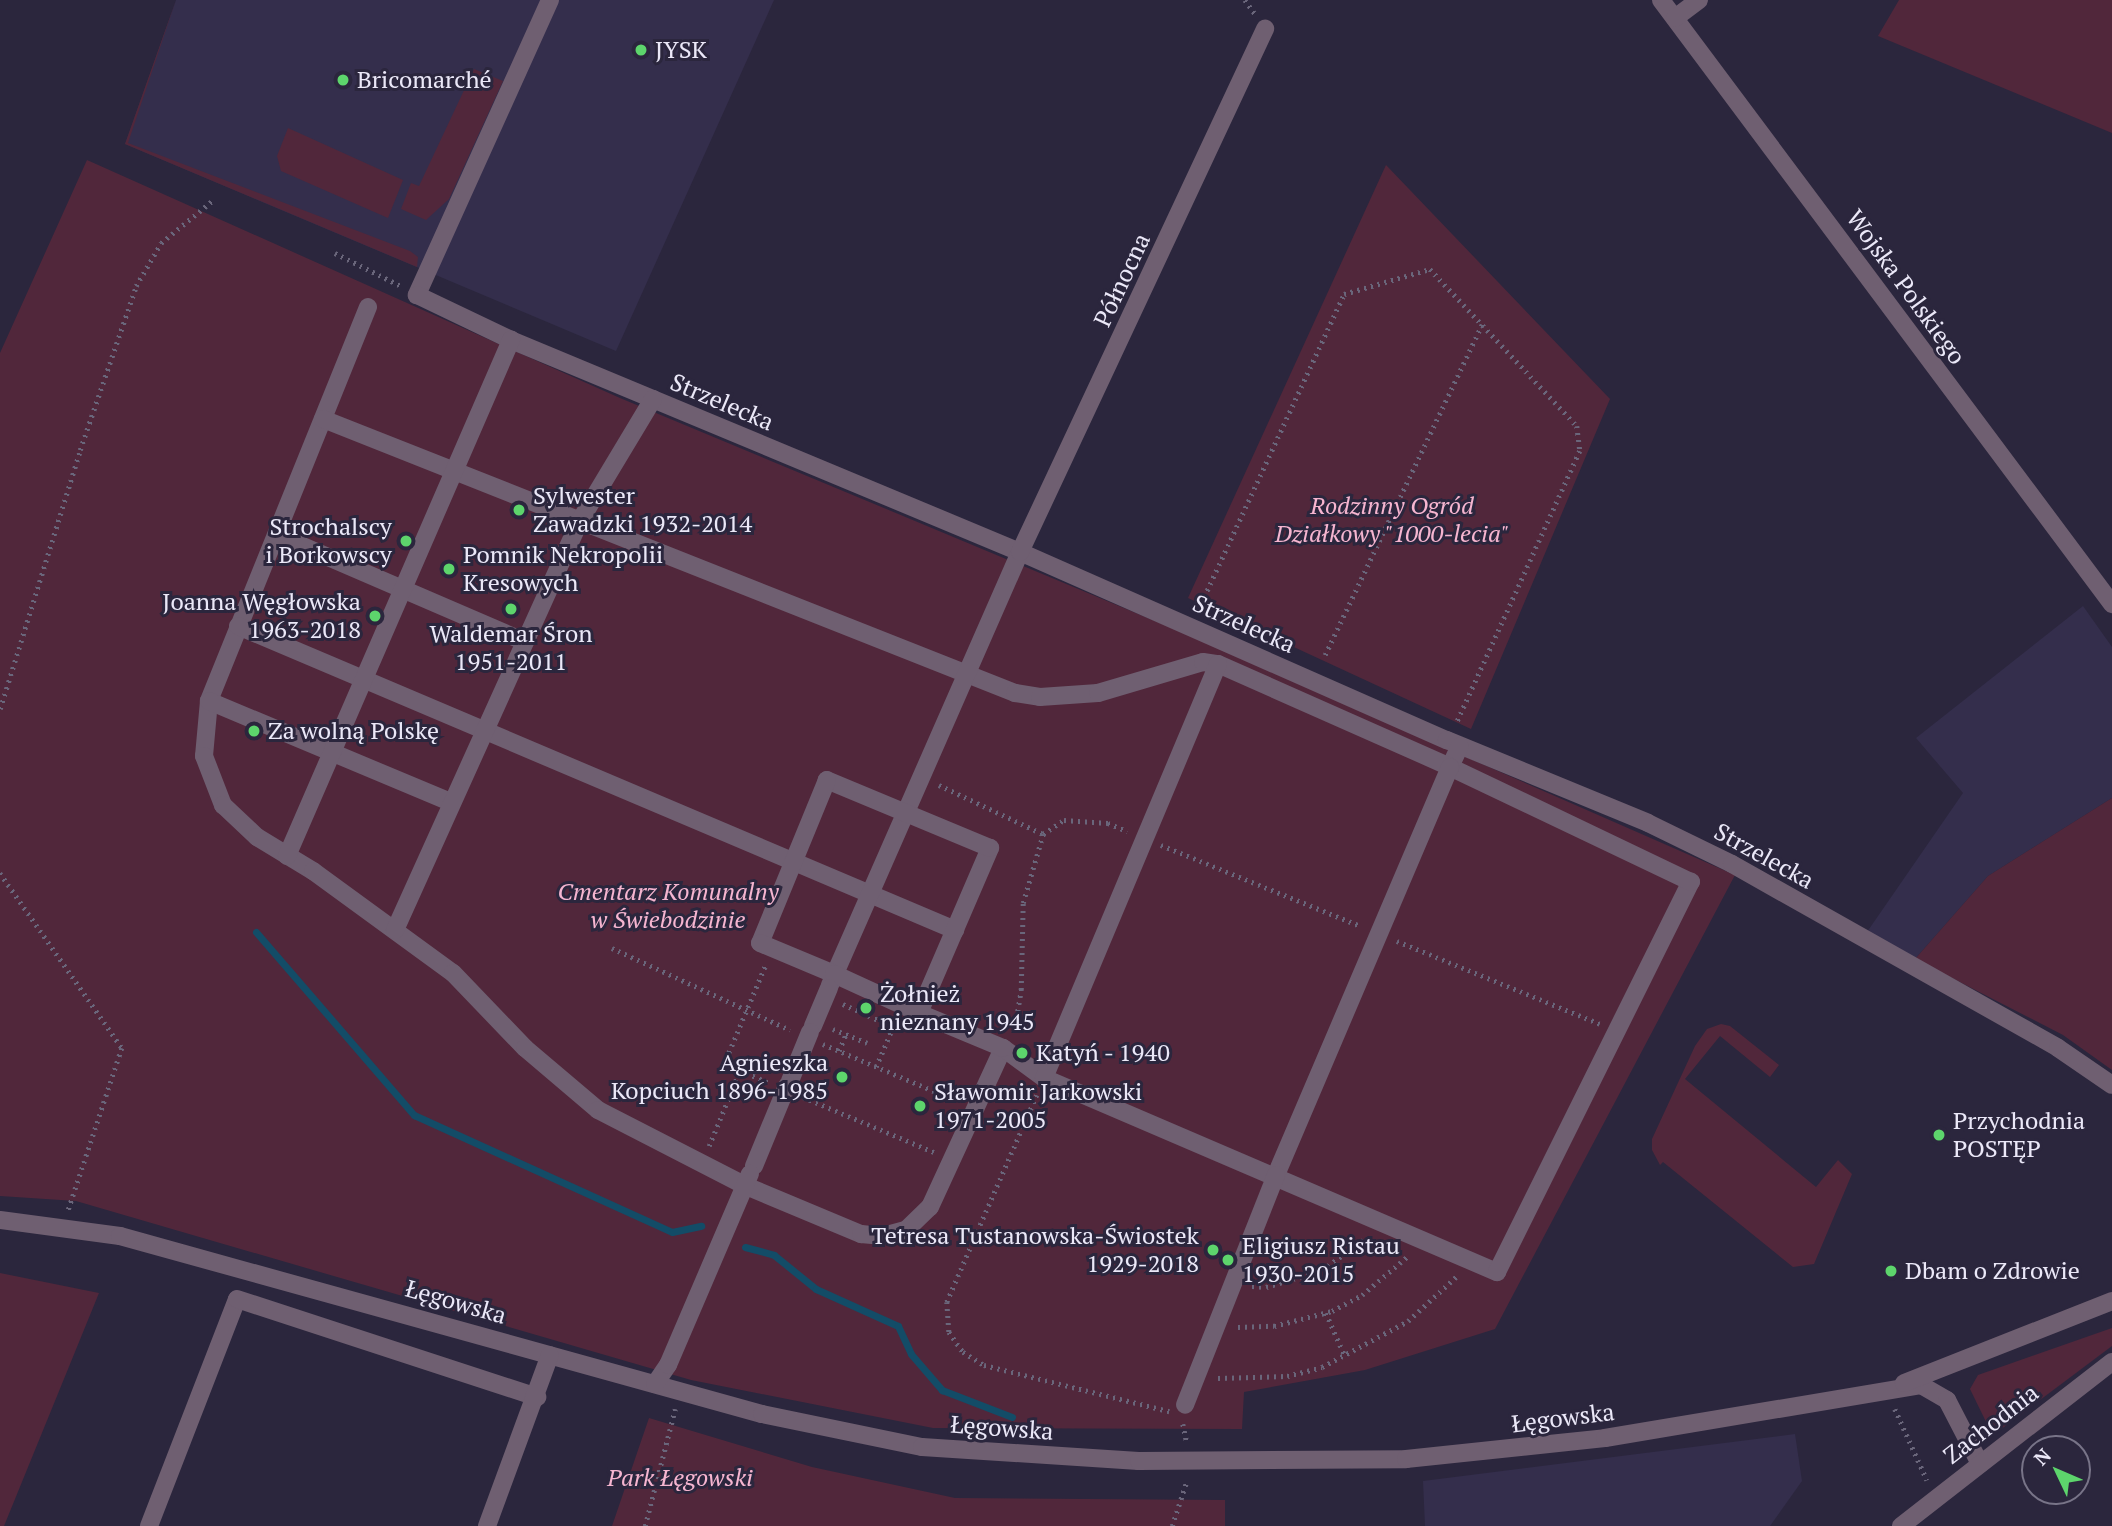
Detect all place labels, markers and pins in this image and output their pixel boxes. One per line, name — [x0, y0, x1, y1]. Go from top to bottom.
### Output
place label: JYSK — [655, 36, 707, 64]
marker: JYSK — [633, 42, 649, 58]
place label: Bricomarché — [357, 66, 492, 94]
marker: Bricomarché — [335, 72, 351, 88]
place label: Sylwester Zawadzki 1932-2014 — [533, 482, 752, 538]
marker: Sylwester Zawadzki 1932-2014 — [511, 502, 527, 518]
place label: Strochalscy i Borkowscy — [265, 513, 392, 569]
marker: Strochalscy i Borkowscy — [398, 533, 414, 549]
place label: Pomnik Nekropolii Kresowych — [463, 541, 663, 597]
marker: Pomnik Nekropolii Kresowych — [441, 561, 457, 577]
place label: Joanna Węgłowska 1963-2018 — [162, 588, 361, 644]
marker: Waldemar Śron 1951-2011 — [503, 601, 519, 617]
marker: Joanna Węgłowska 1963-2018 — [367, 608, 383, 624]
place label: Waldemar Śron 1951-2011 — [429, 620, 593, 676]
place label: Za wolną Polskę — [268, 717, 439, 745]
marker: Za wolną Polskę — [246, 723, 262, 739]
place label: Żołnież nieznany 1945 — [880, 980, 1035, 1036]
marker: Żołnież nieznany 1945 — [858, 1000, 874, 1016]
place label: Katyń - 1940 — [1036, 1039, 1172, 1067]
marker: Katyń - 1940 — [1014, 1045, 1030, 1061]
place label: Agnieszka Kopciuch 1896-1985 — [611, 1049, 828, 1105]
marker: Agnieszka Kopciuch 1896-1985 — [834, 1069, 850, 1085]
place label: Sławomir Jarkowski 1971-2005 — [934, 1078, 1142, 1134]
marker: Sławomir Jarkowski 1971-2005 — [912, 1098, 928, 1114]
place label: Przychodnia POSTĘP — [1953, 1107, 2085, 1163]
marker: Przychodnia POSTĘP — [1931, 1127, 1947, 1143]
place label: Tetresa Tustanowska-Świostek 1929-2018 — [871, 1222, 1199, 1278]
place label: Eligiusz Ristau 1930-2015 — [1242, 1232, 1400, 1288]
marker: Tetresa Tustanowska-Świostek 1929-2018 — [1205, 1242, 1221, 1258]
marker: Eligiusz Ristau 1930-2015 — [1220, 1252, 1236, 1268]
place label: Dbam o Zdrowie — [1905, 1257, 2080, 1285]
marker: Dbam o Zdrowie — [1883, 1263, 1899, 1279]

